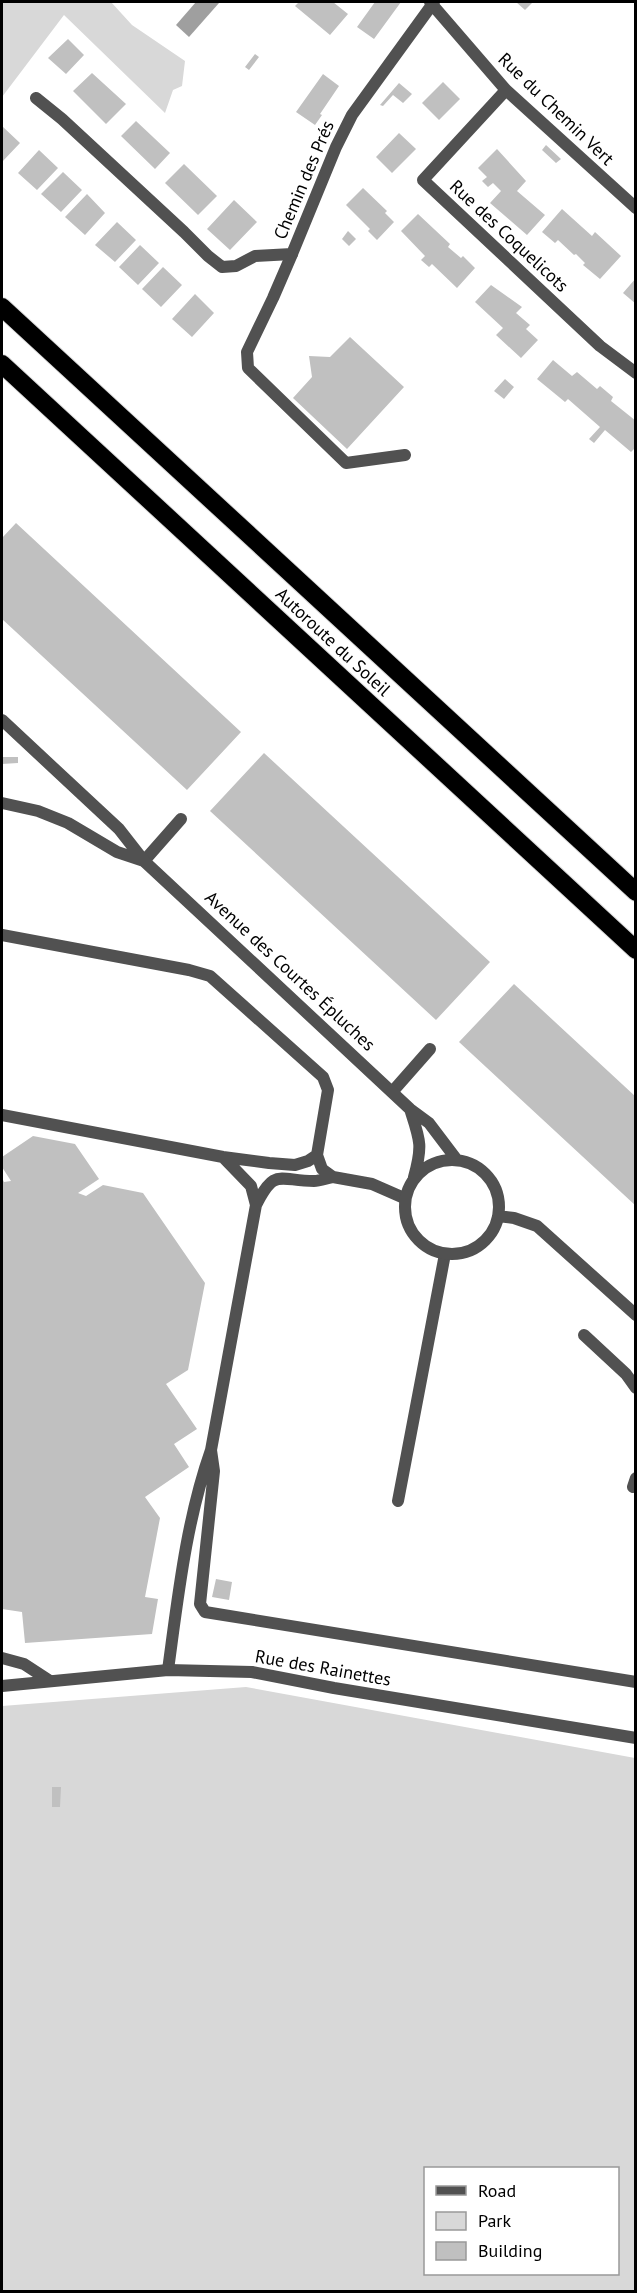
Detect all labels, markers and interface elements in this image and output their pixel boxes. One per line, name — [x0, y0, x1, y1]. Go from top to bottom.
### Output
street label: Rue du Chemin Vert — [494, 47, 619, 170]
street label: Chemin des Prés — [268, 117, 339, 243]
street label: Rue des Coquelicots — [445, 175, 574, 297]
street label: Autoroute du Soleil — [271, 582, 396, 701]
street label: Avenue des Courtes Épluches — [200, 886, 380, 1056]
street label: Rue des Rainettes — [253, 1644, 393, 1691]
legend — [424, 2167, 619, 2275]
text: Road — [478, 2179, 516, 2202]
text: Park — [478, 2209, 511, 2232]
text: Building — [478, 2239, 542, 2262]

